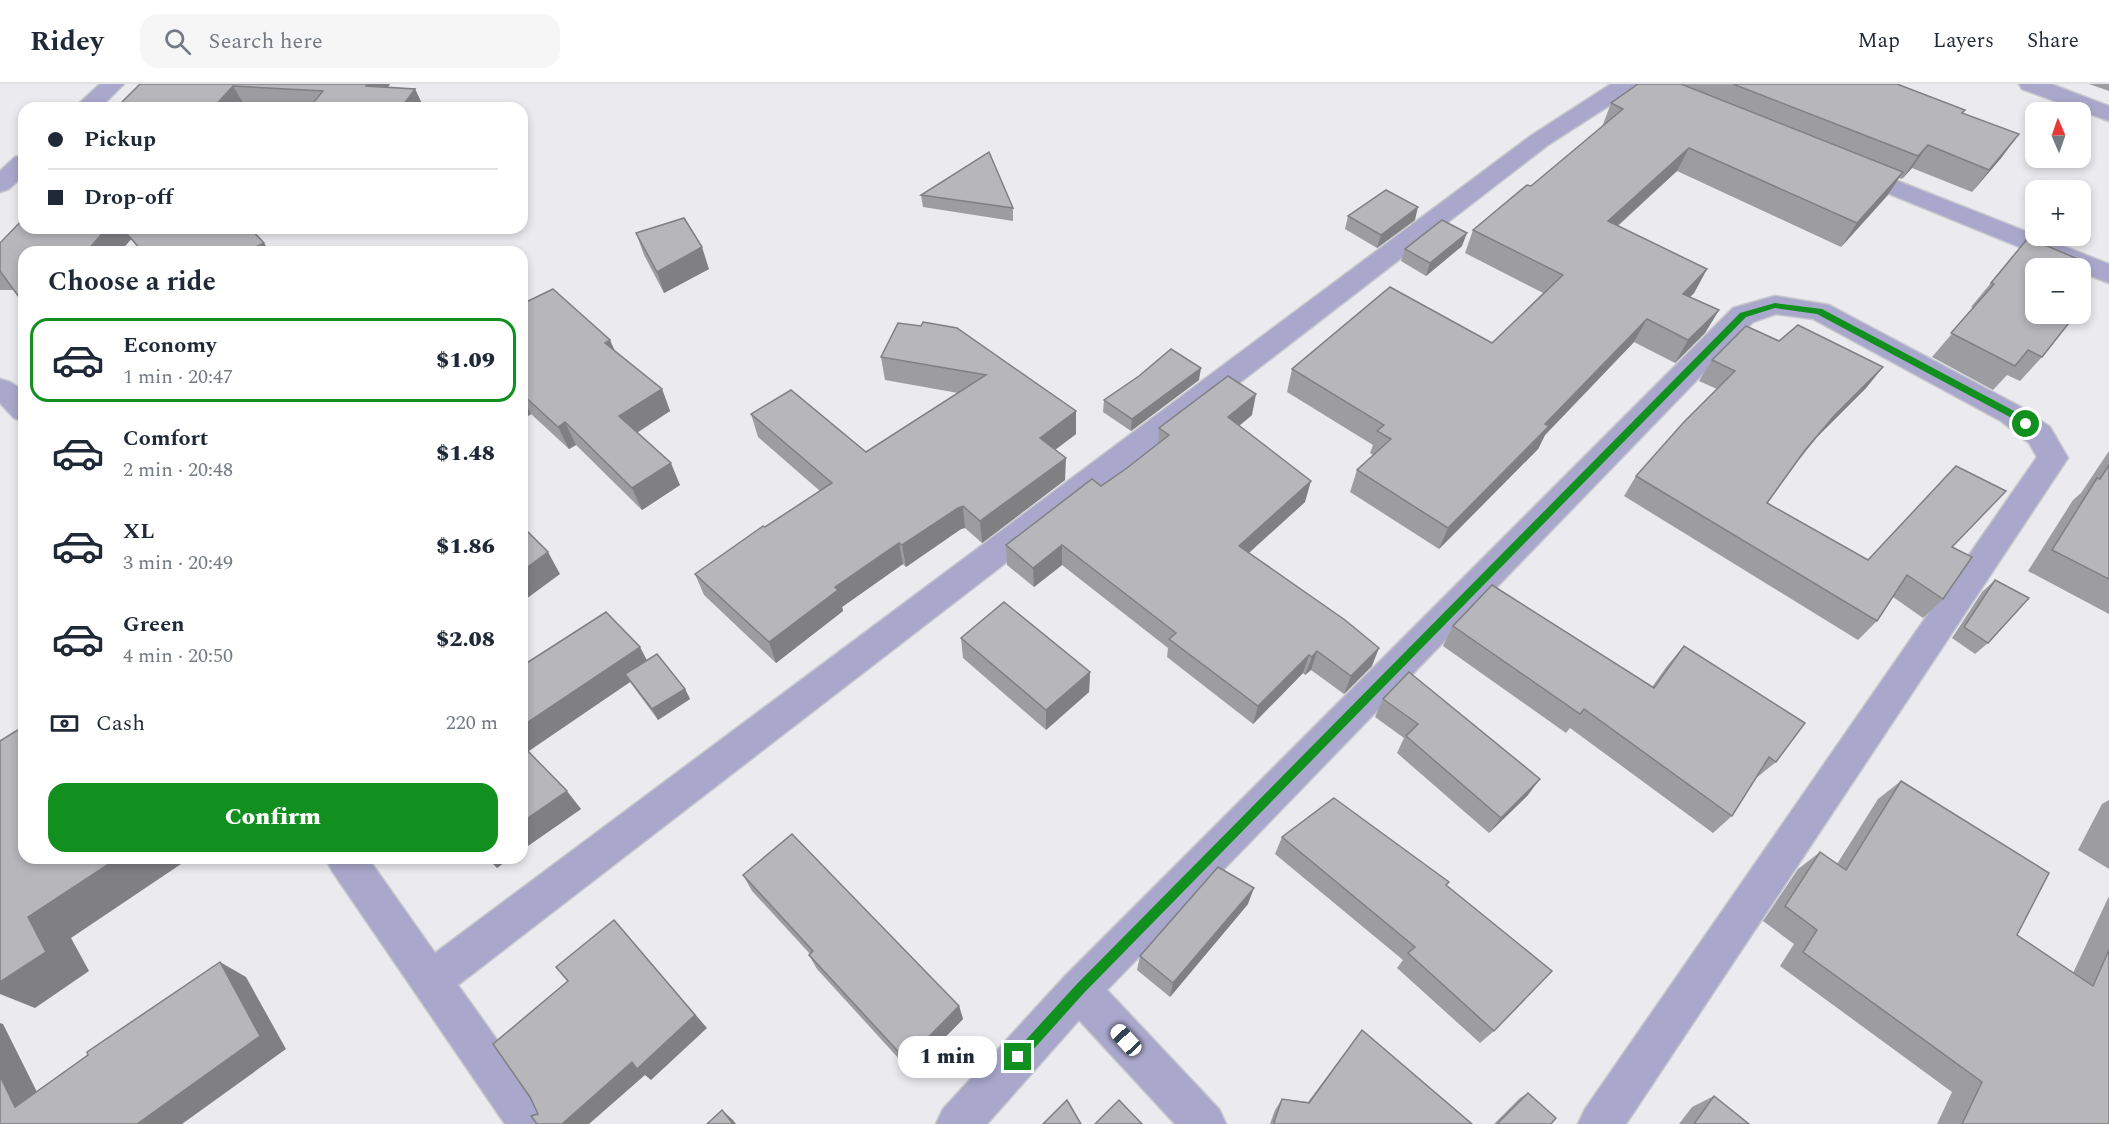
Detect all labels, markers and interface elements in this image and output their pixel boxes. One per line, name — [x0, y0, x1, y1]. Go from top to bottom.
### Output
search box — [140, 14, 560, 68]
text: Ridey — [30, 20, 104, 63]
icon: search — [161, 25, 194, 58]
text: Search here — [209, 25, 323, 58]
text: Map — [1858, 25, 1900, 57]
text: Layers — [1933, 25, 1994, 57]
text: Share — [2027, 25, 2079, 57]
north arrow — [2025, 102, 2091, 168]
map controls — [2025, 102, 2091, 324]
text: Pickup — [84, 123, 156, 156]
button: + — [2025, 180, 2091, 246]
text: Drop-off — [84, 181, 173, 214]
button: − — [2025, 258, 2091, 324]
text: Choose a ride — [48, 261, 216, 303]
text: Economy — [123, 329, 216, 362]
icon: car — [51, 333, 105, 387]
text: $1.09 — [436, 344, 495, 377]
text: 1 min · 20:47 — [123, 362, 233, 392]
route start — [2012, 410, 2039, 437]
text: Comfort — [123, 422, 208, 455]
icon: car — [51, 426, 105, 480]
text: $1.48 — [436, 437, 495, 470]
text: 2 min · 20:48 — [123, 455, 233, 485]
text: XL — [123, 515, 154, 548]
icon: car — [51, 519, 105, 573]
text: $1.86 — [436, 530, 495, 563]
text: 3 min · 20:49 — [123, 548, 233, 578]
text: Green — [123, 608, 185, 641]
icon: car — [51, 612, 105, 666]
text: $2.08 — [436, 623, 495, 656]
text: 4 min · 20:50 — [123, 641, 233, 671]
icon: cash — [48, 707, 81, 740]
text: Cash — [96, 707, 145, 740]
text: 220 m — [446, 708, 498, 738]
button: Confirm — [48, 783, 498, 852]
car — [1107, 1021, 1145, 1059]
callout: 1 min — [898, 1036, 997, 1078]
text: 1 min — [920, 1042, 975, 1072]
route end — [1004, 1043, 1031, 1070]

